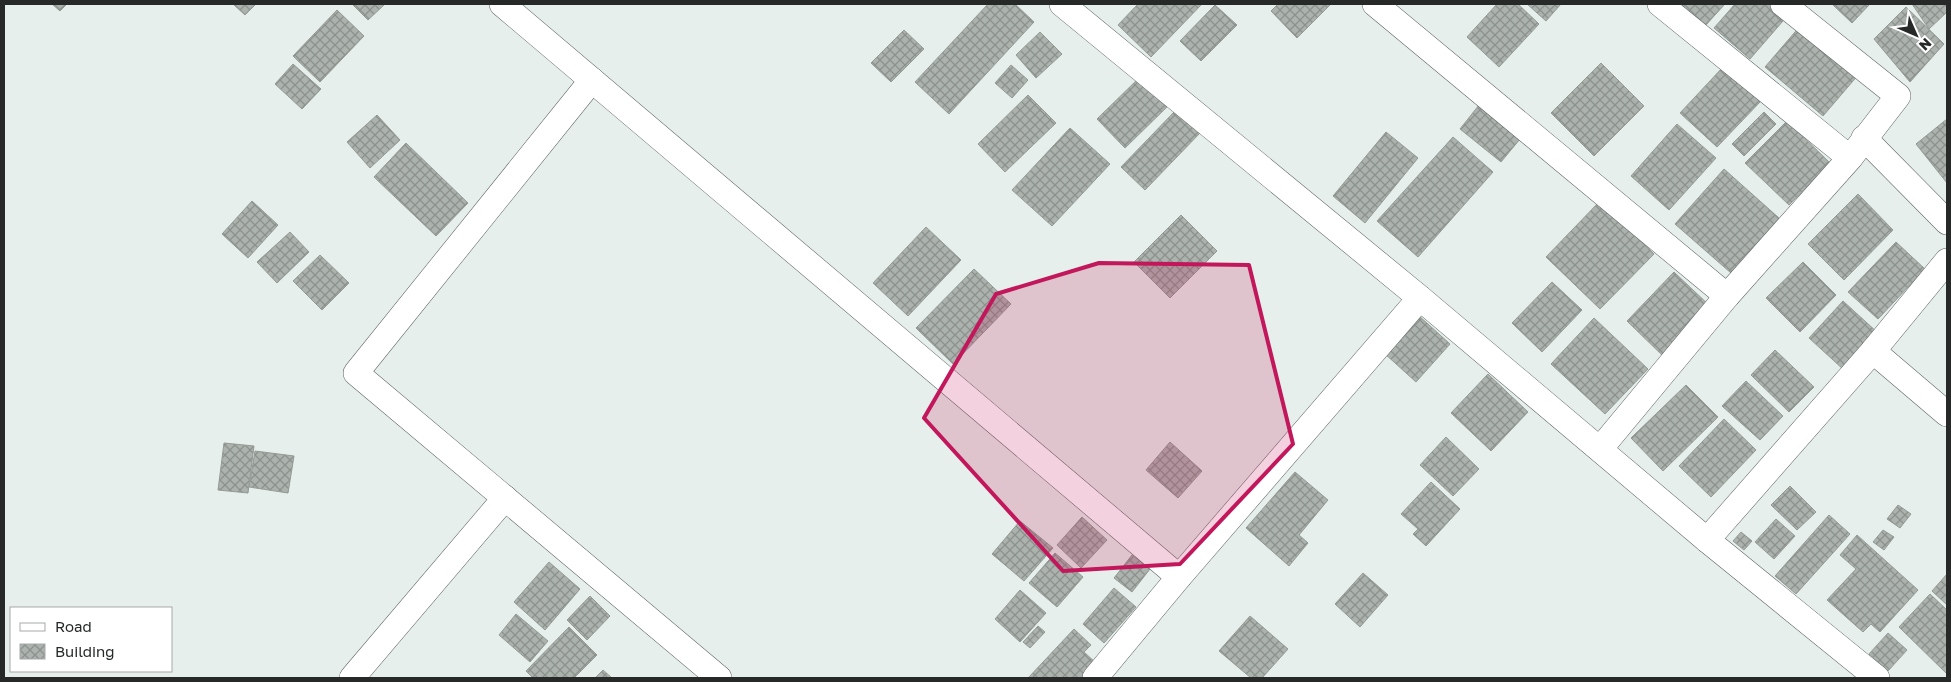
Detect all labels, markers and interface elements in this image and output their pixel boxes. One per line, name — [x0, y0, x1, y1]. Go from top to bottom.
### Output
north arrow — [1891, 10, 1941, 60]
text: N — [1916, 35, 1935, 54]
legend — [10, 607, 172, 672]
text: Road — [55, 617, 92, 635]
text: Building — [55, 642, 115, 660]

